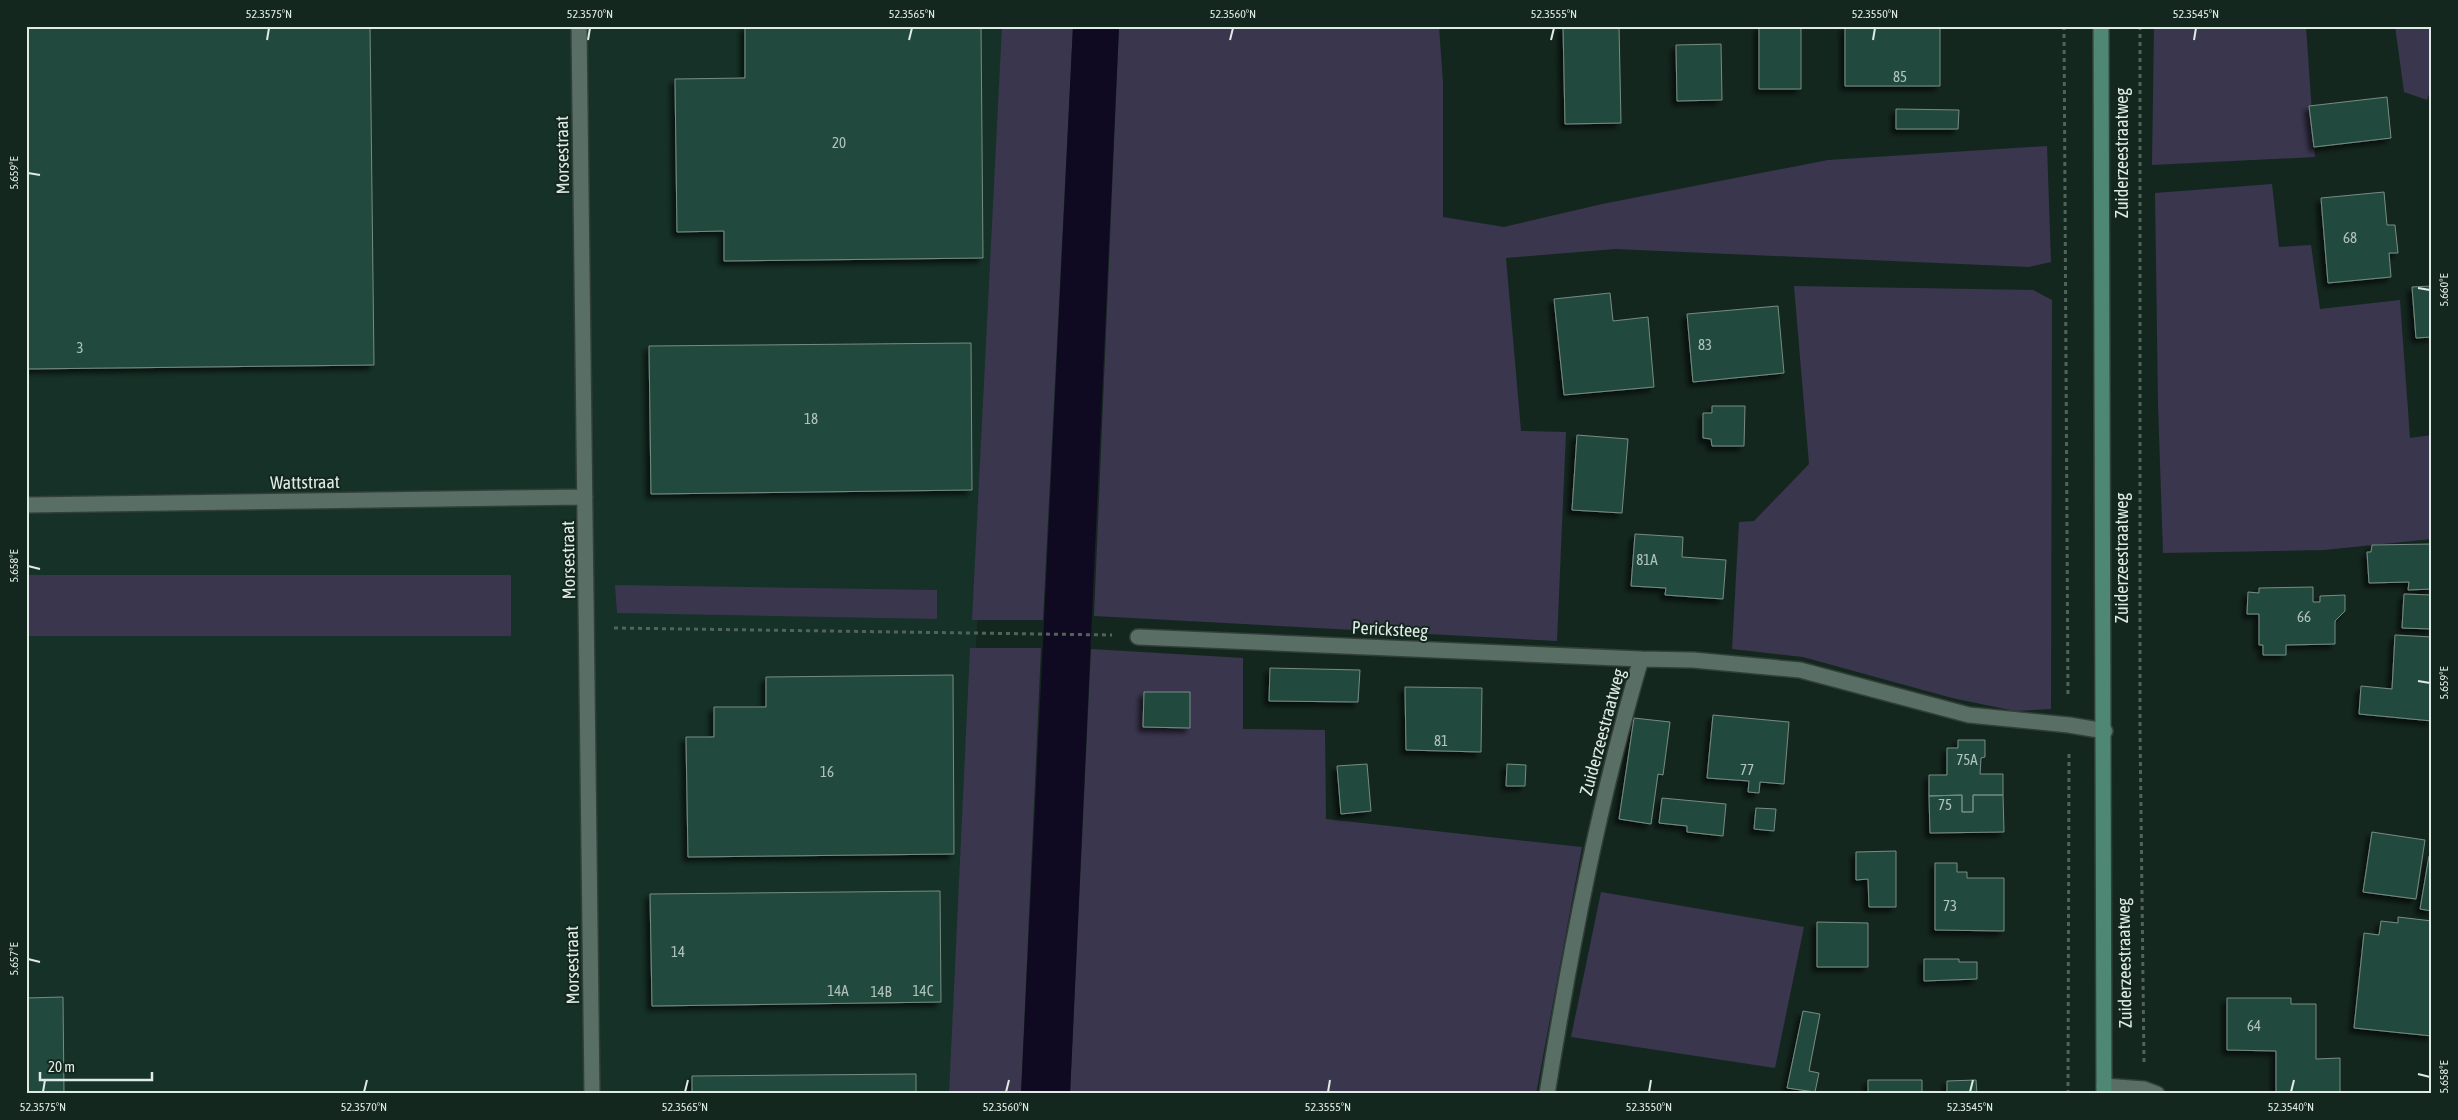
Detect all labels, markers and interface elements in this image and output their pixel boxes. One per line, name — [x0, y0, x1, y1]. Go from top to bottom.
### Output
text: 52.3575°N — [246, 7, 292, 21]
text: 52.3570°N — [567, 7, 613, 21]
text: 52.3565°N — [889, 7, 935, 21]
text: 52.3560°N — [1210, 7, 1256, 21]
text: 52.3555°N — [1531, 7, 1577, 21]
text: 52.3550°N — [1852, 7, 1898, 21]
text: 52.3545°N — [2173, 7, 2219, 21]
house number: 85 — [1893, 68, 1907, 85]
street label: Zuiderzeestraatweg — [2111, 88, 2132, 218]
street label: Morsestraat — [551, 115, 573, 195]
house number: 20 — [832, 134, 846, 151]
text: 5.659°E — [7, 156, 21, 190]
house number: 68 — [2343, 229, 2357, 246]
text: 5.660°E — [2437, 273, 2451, 307]
house number: 83 — [1698, 336, 1712, 353]
house number: 3 — [76, 339, 84, 356]
house number: 18 — [804, 410, 818, 427]
street label: Wattstraat — [270, 471, 340, 493]
street label: Zuiderzeestraatweg — [2111, 493, 2132, 623]
street label: Morsestraat — [557, 520, 579, 600]
text: 5.658°E — [7, 549, 21, 583]
house number: 81A — [1636, 551, 1658, 568]
house number: 66 — [2297, 608, 2311, 625]
street label: Pericksteeg — [1351, 617, 1429, 641]
street label: Zuiderzeestraatweg — [1575, 666, 1629, 798]
text: 5.659°E — [2437, 666, 2451, 700]
house number: 81 — [1434, 732, 1448, 749]
house number: 75A — [1956, 751, 1978, 768]
house number: 77 — [1740, 761, 1754, 778]
house number: 16 — [820, 763, 834, 780]
house number: 75 — [1938, 796, 1952, 813]
house number: 73 — [1943, 897, 1957, 914]
street label: Zuiderzeestraatweg — [2112, 897, 2136, 1028]
street label: Morsestraat — [561, 925, 583, 1005]
text: 5.657°E — [7, 942, 21, 976]
house number: 14 — [671, 943, 685, 960]
house number: 14A — [827, 982, 849, 999]
house number: 14C — [913, 982, 934, 999]
house number: 14B — [870, 983, 892, 1000]
house number: 64 — [2247, 1017, 2261, 1034]
scale bar — [40, 1050, 152, 1082]
text: 20 m — [48, 1058, 75, 1075]
text: 5.658°E — [2437, 1060, 2451, 1094]
text: 52.3575°N — [20, 1100, 66, 1114]
text: 52.3570°N — [341, 1100, 387, 1114]
text: 52.3565°N — [662, 1100, 708, 1114]
text: 52.3560°N — [983, 1100, 1029, 1114]
text: 52.3555°N — [1305, 1100, 1351, 1114]
text: 52.3550°N — [1626, 1100, 1672, 1114]
text: 52.3545°N — [1947, 1100, 1993, 1114]
text: 52.3540°N — [2268, 1100, 2314, 1114]

